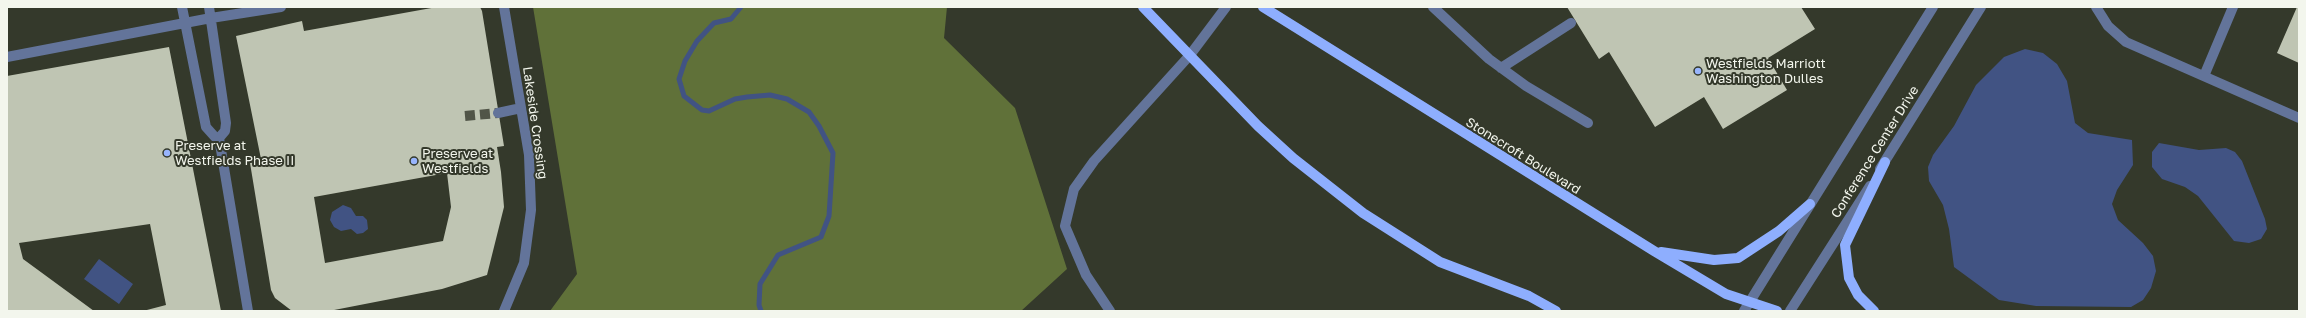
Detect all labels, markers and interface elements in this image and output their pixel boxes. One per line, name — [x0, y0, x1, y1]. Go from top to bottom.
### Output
place label: Westfields Marriott Washington Dulles — [1706, 56, 1826, 87]
street label: Lakeside Crossing — [519, 66, 551, 180]
marker: Westfields Marriott Washington Dulles — [1693, 66, 1703, 76]
street label: Conference Center Drive — [1828, 83, 1922, 221]
street label: Stonecroft Boulevard — [1463, 114, 1583, 198]
place label: Preserve at Westfields Phase II — [175, 138, 294, 169]
place label: Preserve at Westfields — [422, 146, 493, 177]
marker: Preserve at Westfields Phase II — [162, 148, 172, 158]
marker: Preserve at Westfields — [409, 156, 419, 166]

